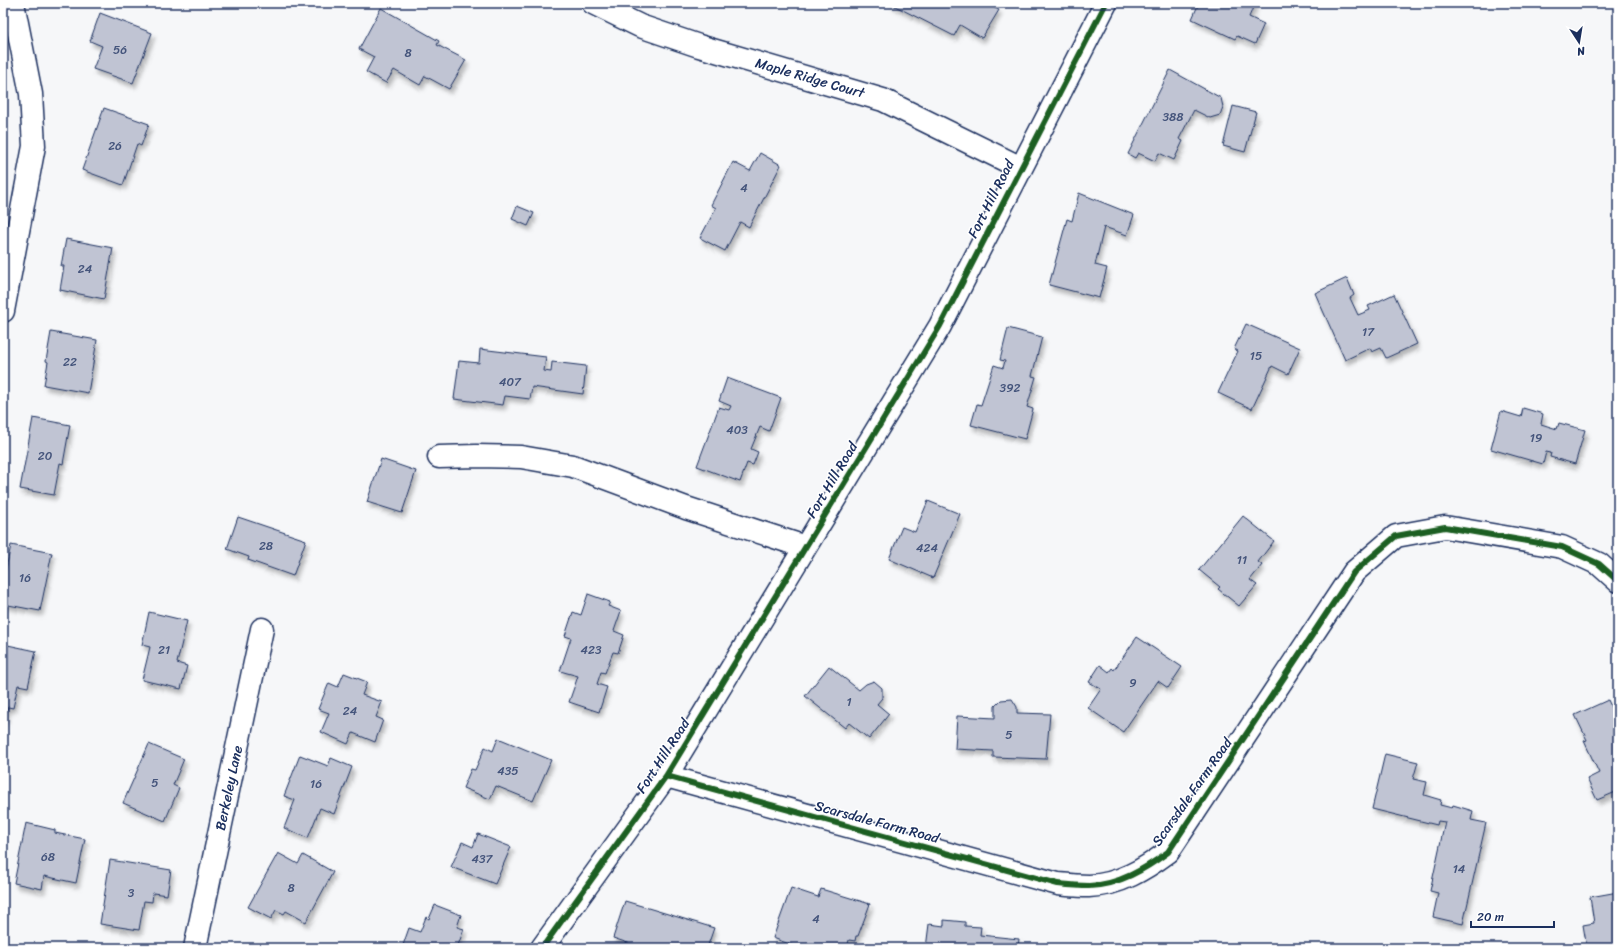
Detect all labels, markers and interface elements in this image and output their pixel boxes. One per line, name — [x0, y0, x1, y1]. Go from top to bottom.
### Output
north arrow — [1559, 22, 1599, 62]
house number: 56 — [113, 39, 127, 61]
text: N — [1575, 41, 1588, 61]
house number: 8 — [404, 42, 412, 64]
street label: Maple Ridge Court — [752, 50, 869, 106]
house number: 388 — [1162, 106, 1184, 128]
house number: 26 — [108, 135, 122, 157]
street label: Fort Hill Road — [960, 154, 1022, 243]
house number: 4 — [740, 177, 748, 199]
house number: 24 — [78, 258, 93, 280]
house number: 17 — [1362, 321, 1375, 343]
house number: 15 — [1250, 345, 1262, 367]
house number: 22 — [63, 351, 77, 373]
house number: 407 — [499, 371, 522, 393]
house number: 392 — [1000, 377, 1021, 399]
house number: 403 — [726, 419, 748, 441]
house number: 19 — [1530, 427, 1542, 449]
street label: Fort Hill Road — [799, 436, 866, 523]
house number: 20 — [38, 445, 53, 467]
house number: 28 — [259, 535, 273, 557]
house number: 424 — [916, 537, 938, 559]
house number: 11 — [1237, 549, 1247, 571]
house number: 16 — [19, 567, 31, 589]
house number: 21 — [158, 639, 170, 661]
house number: 423 — [580, 639, 602, 661]
house number: 9 — [1129, 672, 1137, 694]
house number: 1 — [846, 691, 852, 713]
house number: 24 — [343, 700, 358, 722]
street label: Fort Hill Road — [629, 712, 698, 799]
house number: 5 — [1005, 724, 1013, 746]
street label: Scarsdale Farm Road — [1145, 731, 1240, 852]
street label: Berkeley Lane — [208, 743, 250, 833]
house number: 435 — [497, 760, 519, 782]
house number: 5 — [151, 772, 159, 794]
house number: 16 — [310, 773, 322, 795]
street label: Scarsdale Farm Road — [812, 793, 944, 851]
house number: 68 — [41, 846, 55, 868]
house number: 437 — [472, 848, 494, 870]
house number: 14 — [1453, 858, 1466, 880]
house number: 8 — [287, 877, 295, 899]
house number: 3 — [128, 882, 135, 904]
scale bar — [1471, 903, 1554, 929]
text: 20 m — [1477, 906, 1504, 928]
house number: 4 — [812, 908, 820, 930]

